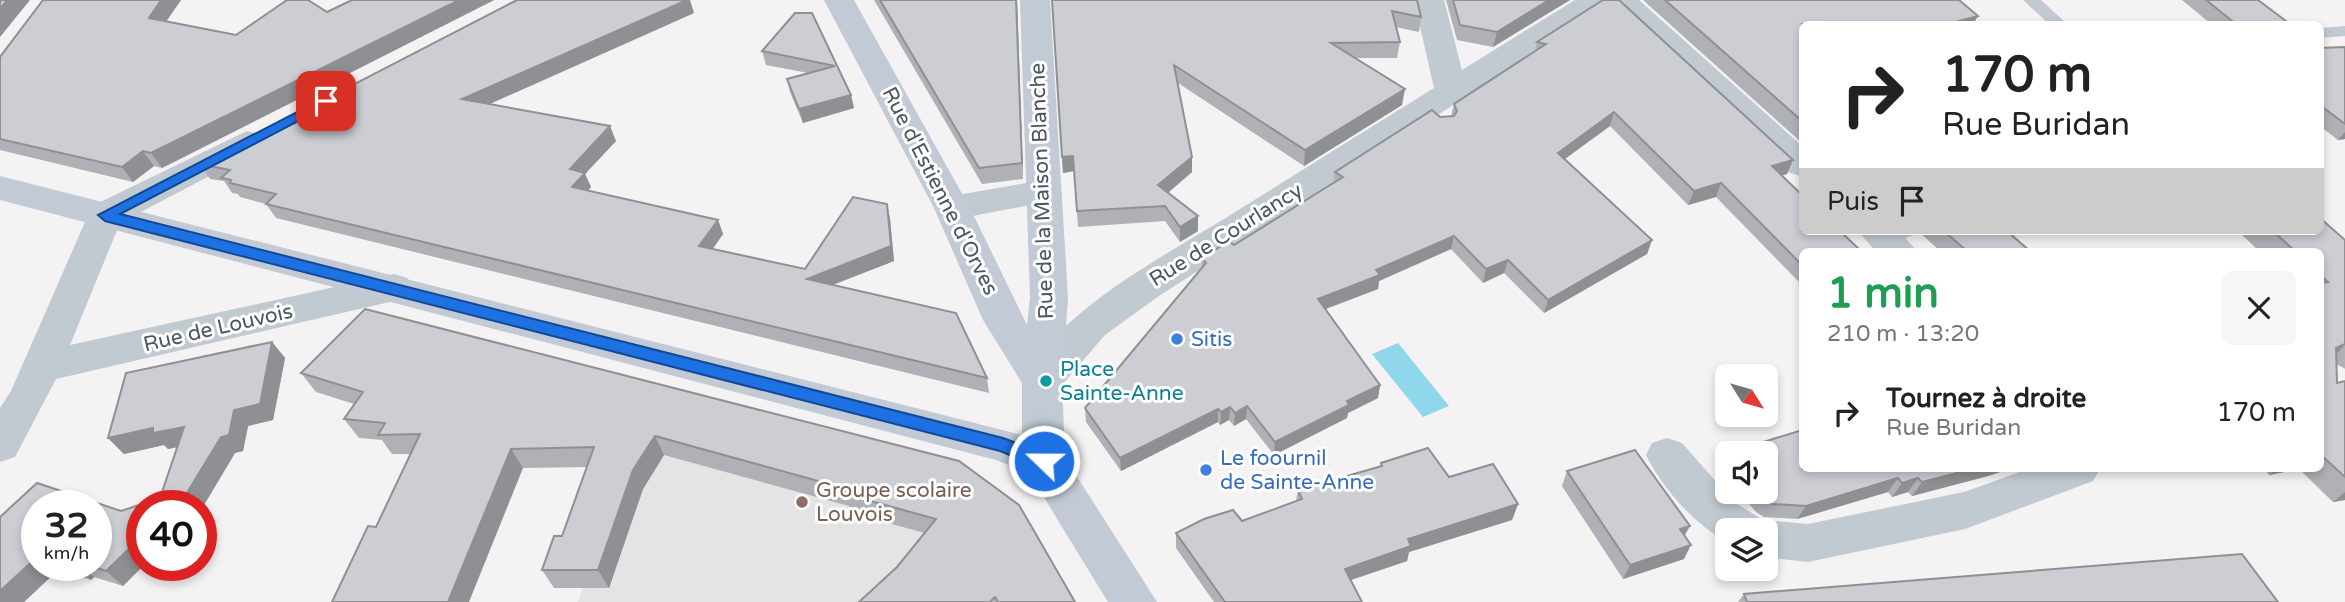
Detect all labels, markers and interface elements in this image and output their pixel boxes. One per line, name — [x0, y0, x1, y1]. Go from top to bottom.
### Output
text: 170 m — [1942, 46, 2092, 105]
icon: right — [1827, 49, 1918, 140]
street label: Rue de la Maison Blanche — [1025, 62, 1059, 320]
pin — [296, 71, 356, 131]
icon: arrive — [307, 82, 345, 120]
street label: Rue d'Estienne d'Orves — [877, 83, 1003, 299]
text: Rue Buridan — [1942, 106, 2130, 144]
street label: Rue de Courlancy — [1145, 178, 1307, 292]
icon: arrive — [1893, 182, 1931, 220]
text: Puis — [1827, 186, 1879, 217]
text: 1 min — [1827, 268, 1939, 319]
button: close — [2222, 271, 2296, 345]
street label: Rue de Louvois — [141, 299, 295, 357]
text: 210 m · 13:20 — [1827, 320, 1979, 348]
place label: Sitis — [1191, 327, 1232, 352]
marker: Sitis — [1169, 331, 1185, 347]
place label: Place Sainte-Anne — [1060, 357, 1184, 406]
north arrow — [1715, 364, 1778, 427]
map controls — [1715, 364, 1778, 581]
marker: Place Sainte-Anne — [1038, 373, 1054, 389]
text: Tournez à droite — [1886, 383, 2086, 414]
icon: right — [1827, 394, 1865, 432]
text: 170 m — [2216, 397, 2296, 428]
text: Rue Buridan — [1886, 414, 2021, 442]
position arrow — [1007, 424, 1081, 498]
button: sound — [1715, 441, 1778, 504]
place label: Le foournil de Sainte-Anne — [1220, 446, 1374, 495]
marker: Le foournil de Sainte-Anne — [1198, 462, 1214, 478]
place label: Groupe scolaire Louvois — [816, 478, 972, 527]
speed limit sign: 40 — [126, 490, 217, 581]
marker: Groupe scolaire Louvois — [794, 494, 810, 510]
text: 32 — [45, 505, 88, 547]
button: layers — [1715, 518, 1778, 581]
text: km/h — [44, 542, 89, 564]

